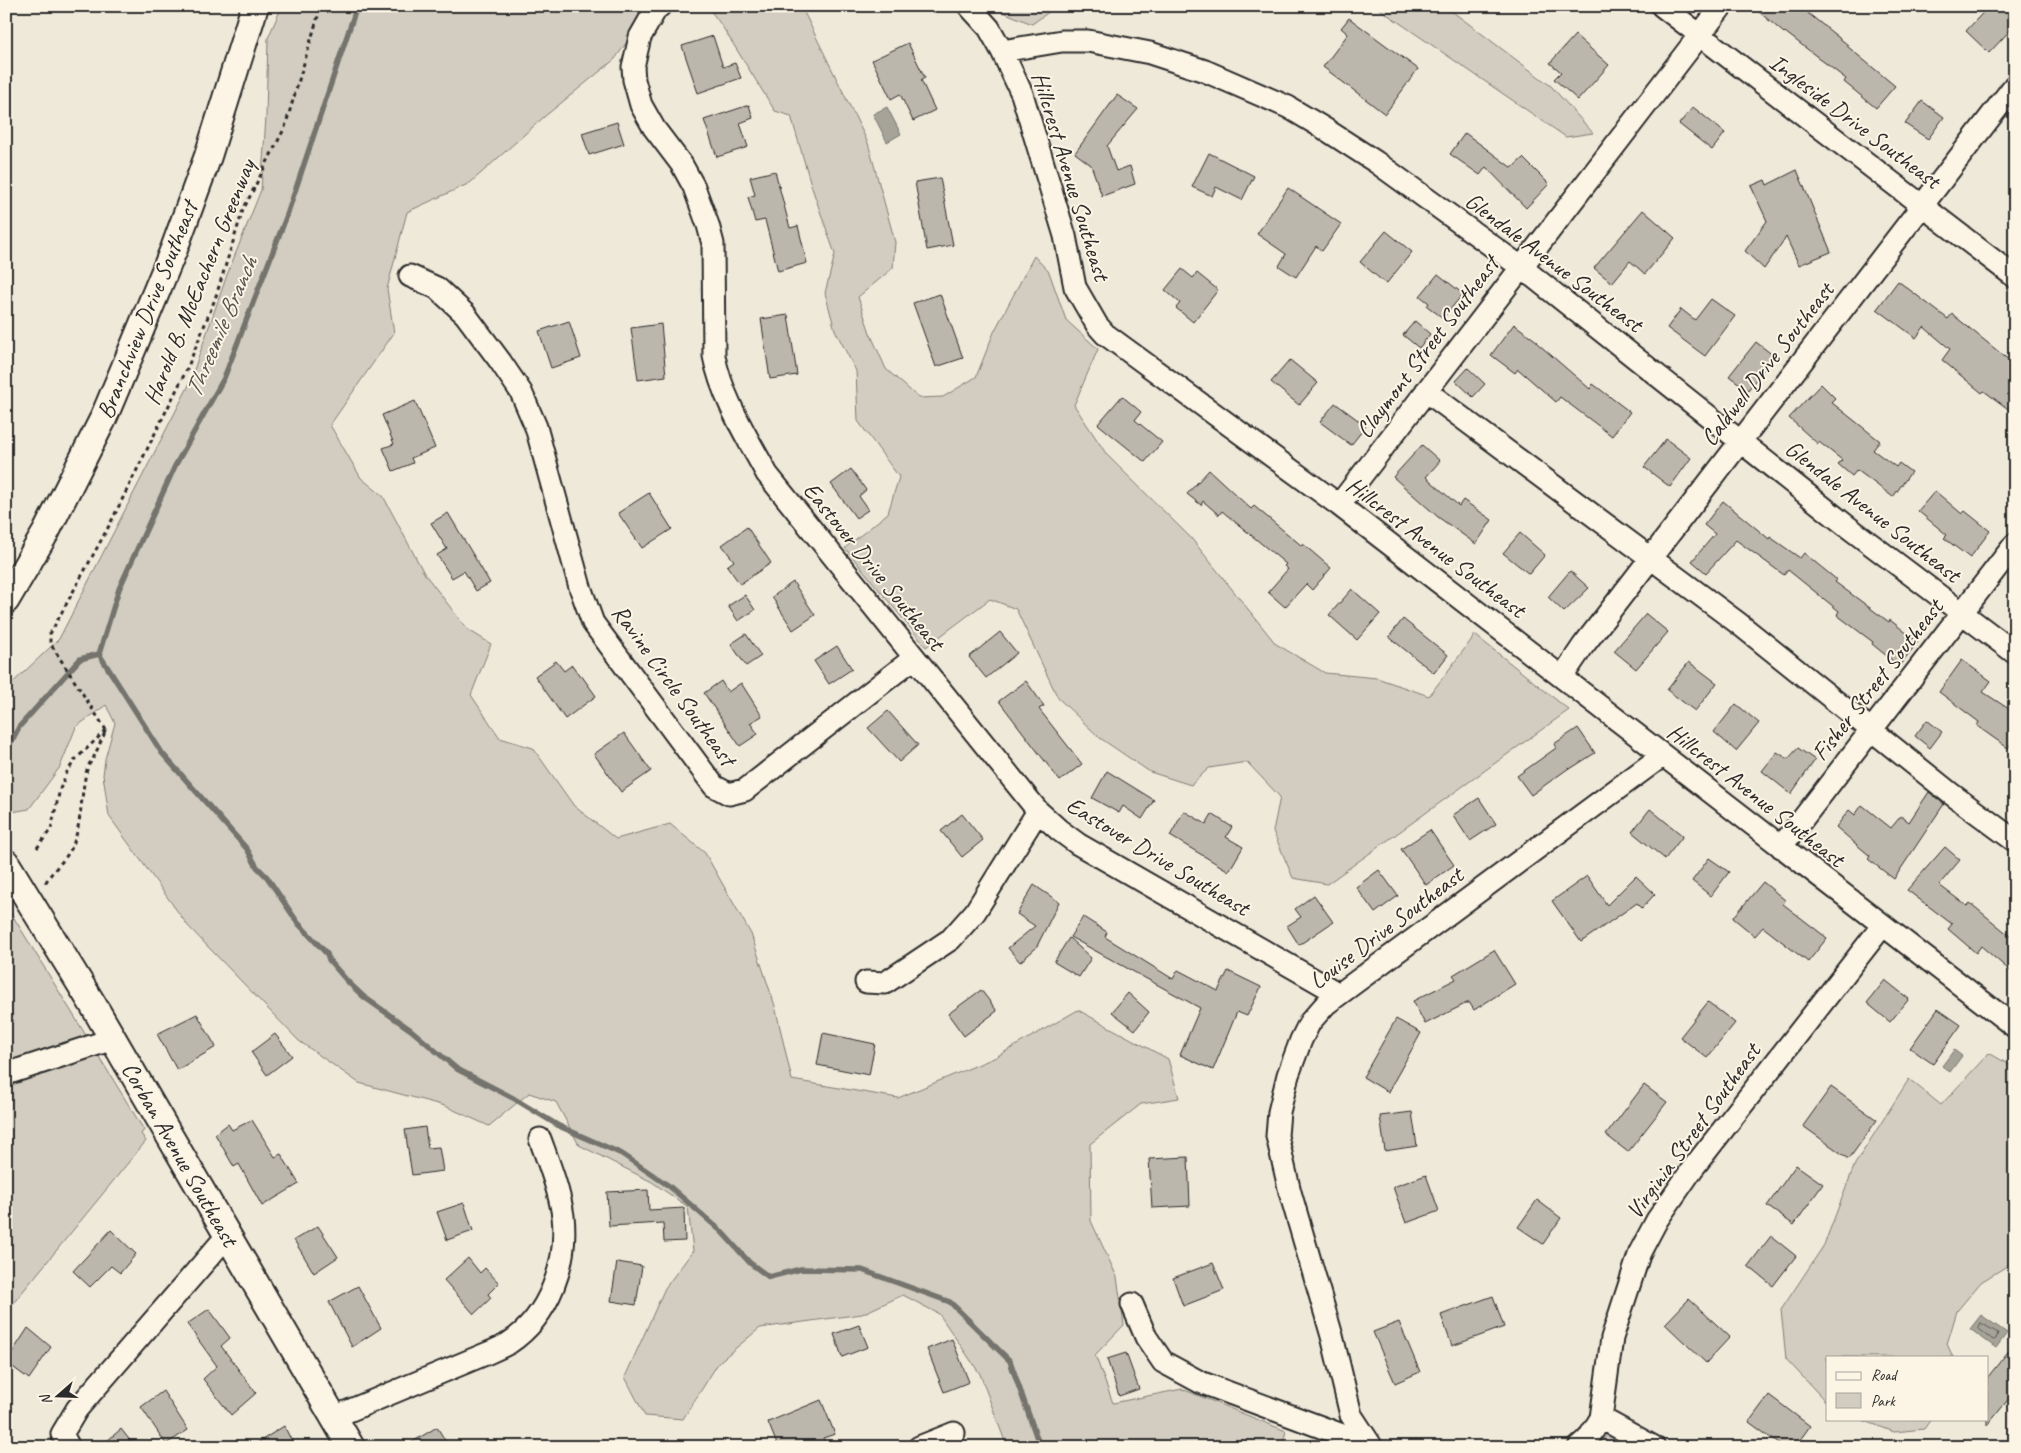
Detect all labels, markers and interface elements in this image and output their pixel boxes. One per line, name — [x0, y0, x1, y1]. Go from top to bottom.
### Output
street label: Ingleside Drive Southeast — [1763, 47, 1948, 196]
street label: Hillcrest Avenue Southeast — [1025, 68, 1118, 286]
street label: Harold B. McEachern Greenway — [136, 153, 263, 409]
street label: Glendale Avenue Southeast — [1459, 185, 1650, 340]
street label: Branchview Drive Southeast — [90, 194, 205, 423]
street label: Claymont Street Southeast — [1349, 248, 1507, 444]
water label: Threemile Branch — [177, 250, 266, 402]
street label: Caldwell Drive Southeast — [1694, 275, 1841, 452]
street label: Glendale Avenue Southeast — [1779, 433, 1968, 590]
street label: Hillcrest Avenue Southeast — [1341, 470, 1533, 625]
street label: Eastover Drive Southeast — [797, 476, 952, 658]
street label: Fisher Street Southeast — [1805, 592, 1951, 767]
street label: Ravine Circle Southeast — [605, 599, 744, 774]
street label: Hillcrest Avenue Southeast — [1662, 717, 1852, 875]
street label: Eastover Drive Southeast — [1061, 790, 1257, 924]
street label: Louise Drive Southeast — [1303, 859, 1470, 996]
street label: Virginia Street Southeast — [1619, 1036, 1768, 1225]
street label: Corban Avenue Southeast — [115, 1057, 246, 1253]
legend — [1826, 1356, 1988, 1420]
text: Road — [1871, 1366, 1898, 1385]
north arrow — [32, 1370, 82, 1420]
text: N — [36, 1391, 56, 1407]
text: Park — [1871, 1392, 1896, 1411]

